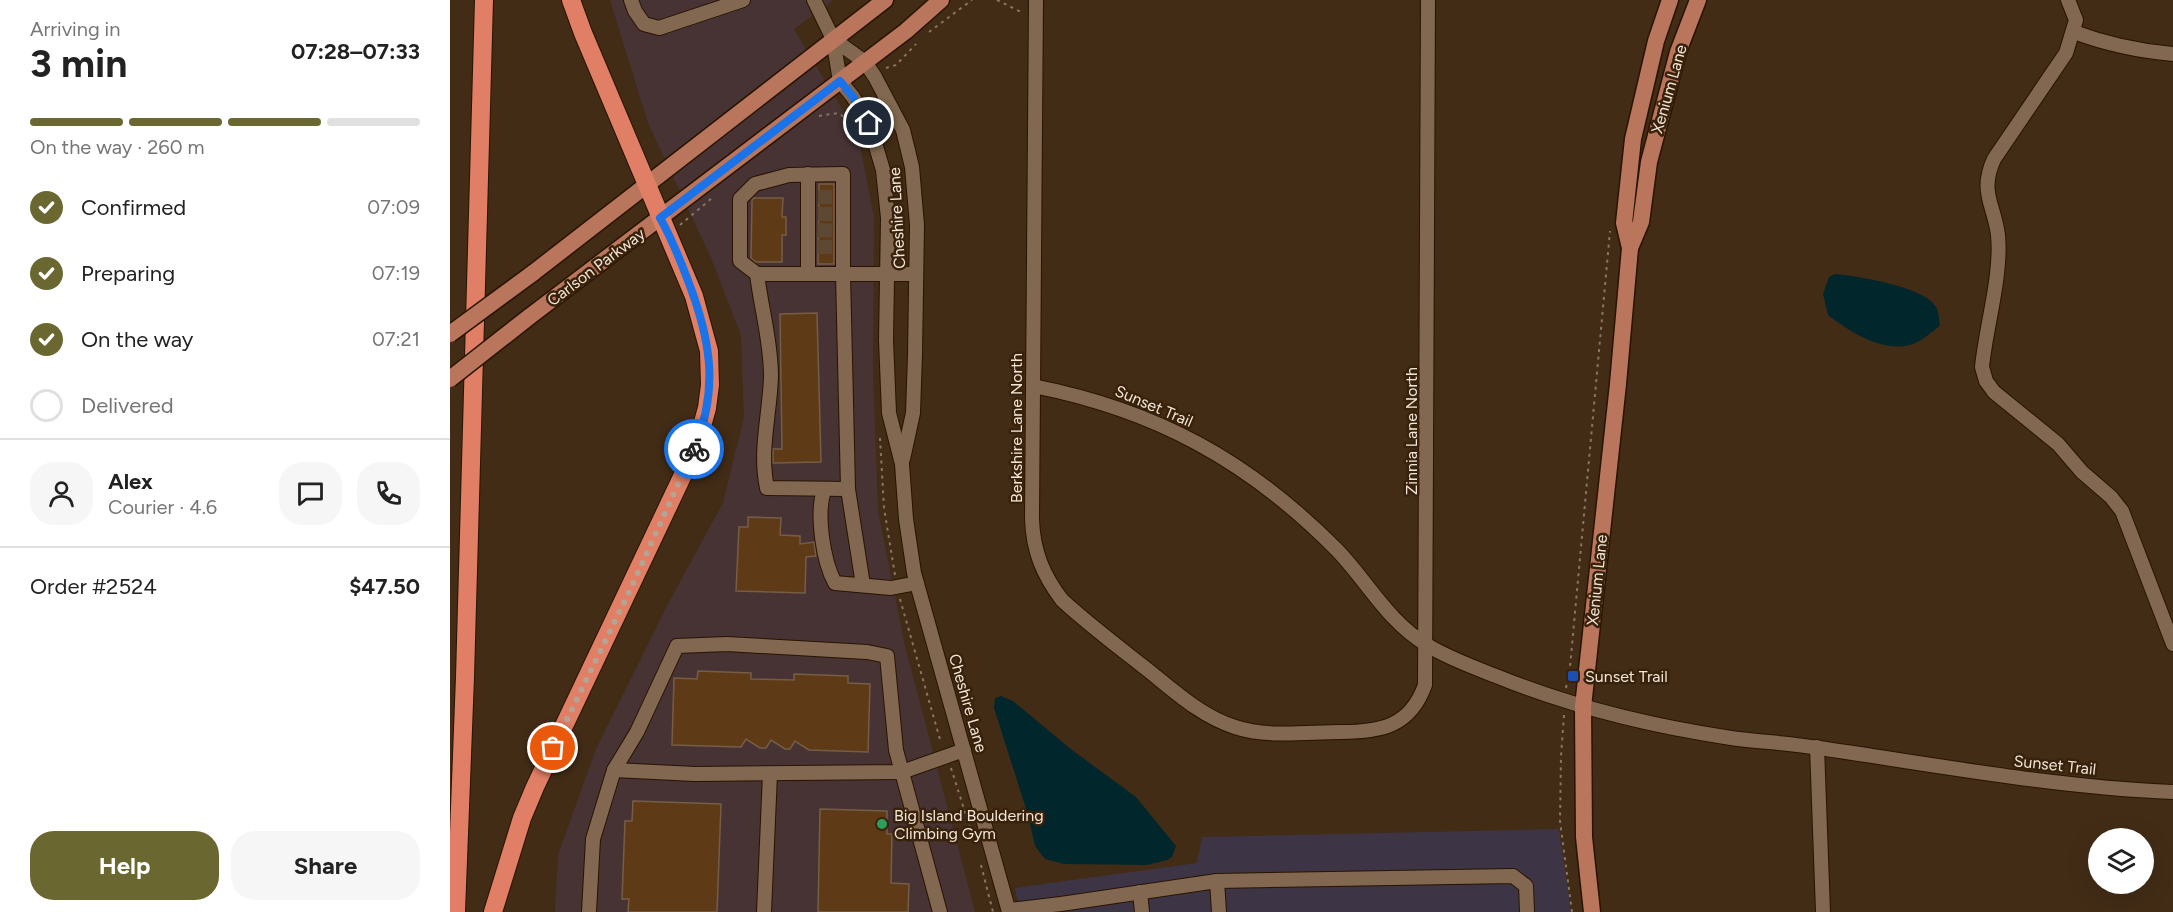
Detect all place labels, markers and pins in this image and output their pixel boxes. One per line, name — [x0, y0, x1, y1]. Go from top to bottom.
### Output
pin — [843, 97, 894, 148]
place label: Sunset Trail — [1585, 667, 1668, 686]
marker: Sunset Trail — [1566, 669, 1580, 683]
pin — [527, 722, 578, 773]
place label: Big Island Bouldering Climbing Gym — [894, 806, 1044, 843]
marker: Big Island Bouldering Climbing Gym — [875, 817, 889, 831]

